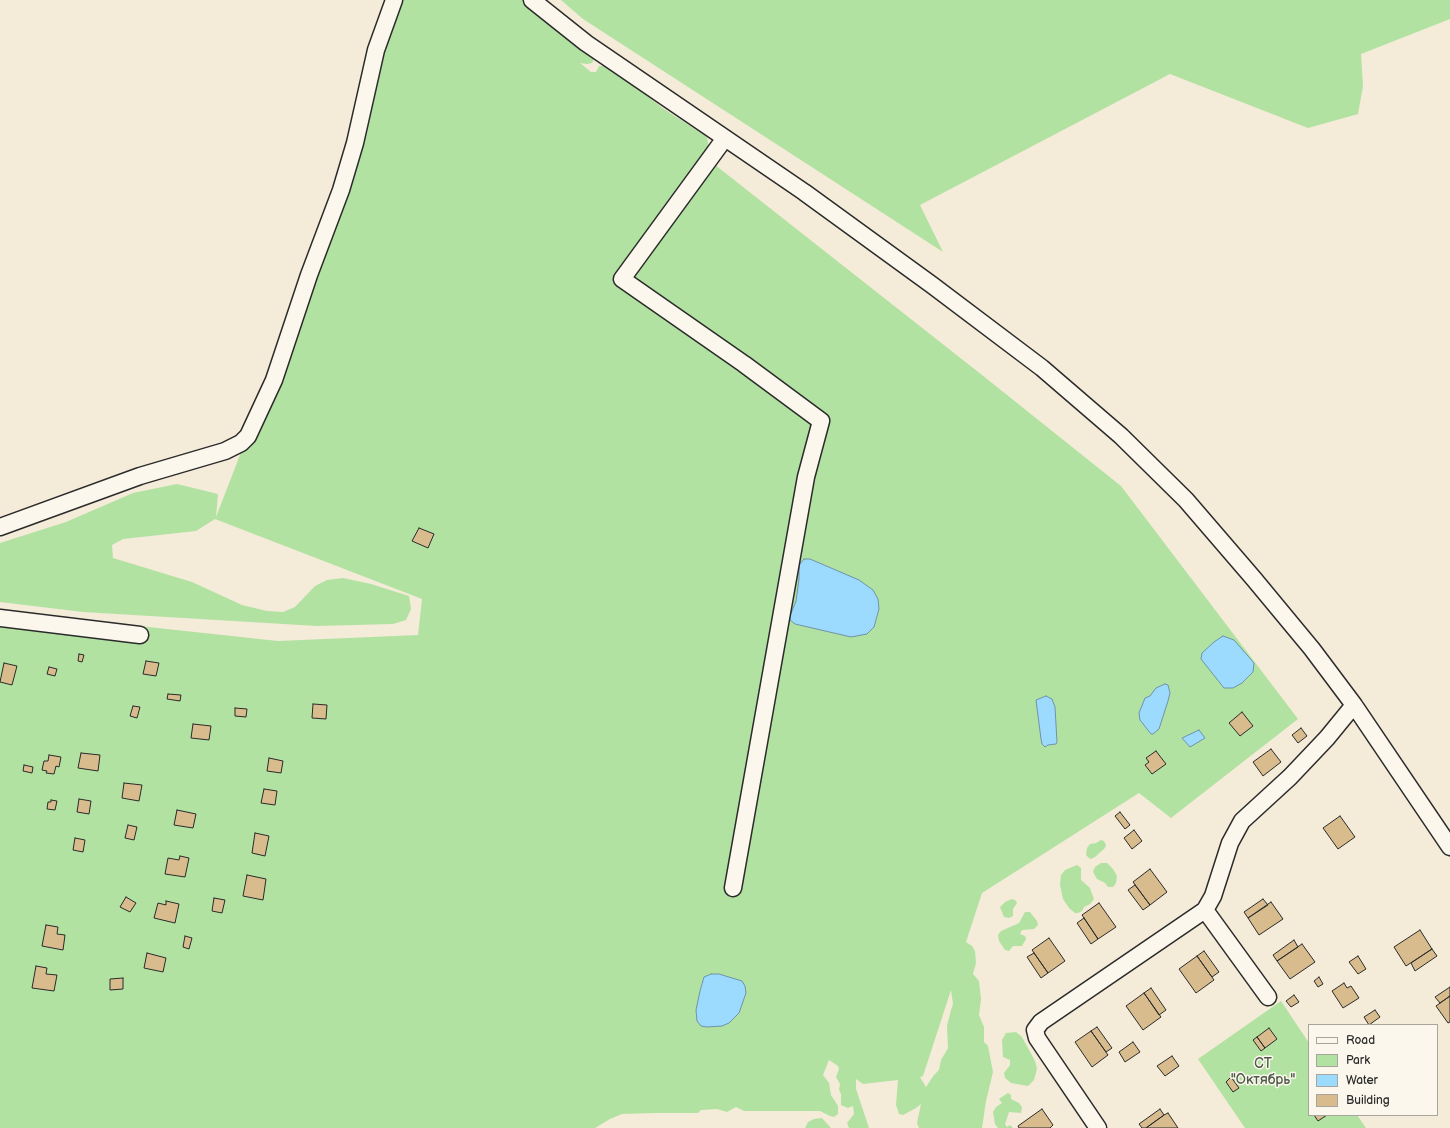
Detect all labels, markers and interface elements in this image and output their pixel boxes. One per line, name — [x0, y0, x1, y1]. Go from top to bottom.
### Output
legend — [1308, 1024, 1438, 1116]
text: Road — [1346, 1033, 1375, 1048]
text: Park — [1346, 1053, 1370, 1068]
park label: СТ "Октябрь" — [1231, 1056, 1295, 1088]
text: Water — [1346, 1073, 1378, 1088]
text: Building — [1346, 1093, 1390, 1108]

